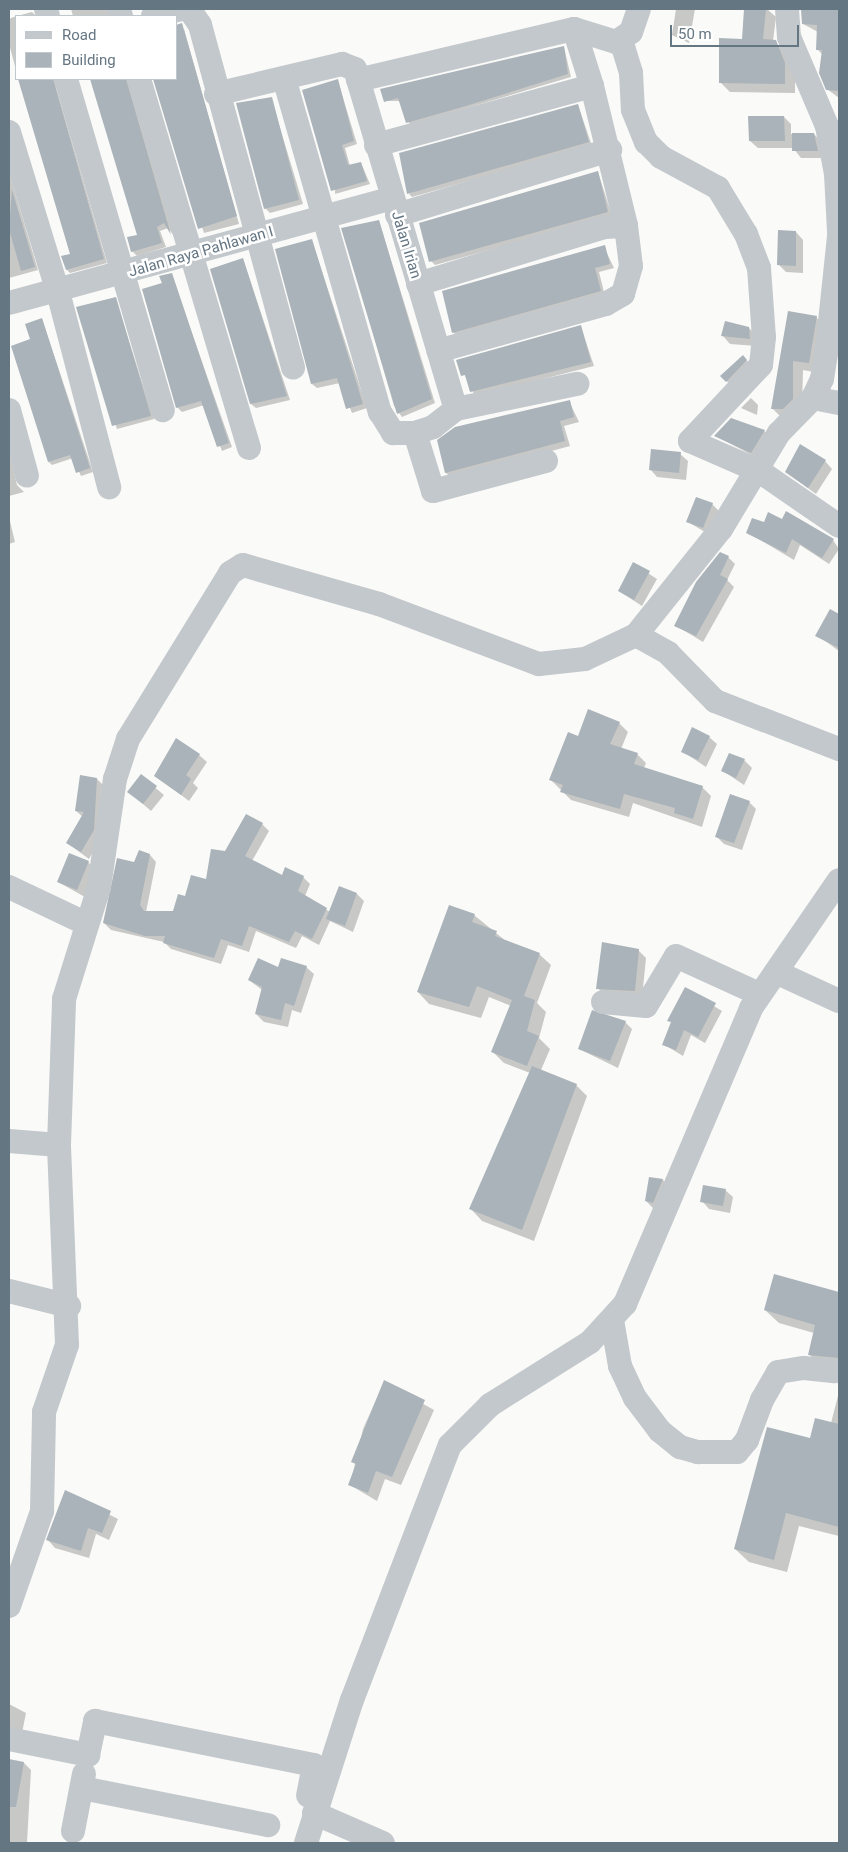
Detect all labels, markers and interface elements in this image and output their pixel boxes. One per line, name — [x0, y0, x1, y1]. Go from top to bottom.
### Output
legend — [15, 15, 178, 80]
scale bar — [673, 15, 802, 47]
text: 50 m — [678, 25, 712, 43]
text: Road — [62, 26, 96, 44]
text: Building — [62, 51, 116, 69]
street label: Jalan Irian — [387, 209, 425, 281]
street label: Jalan Raya Pahlawan I — [127, 223, 275, 281]

